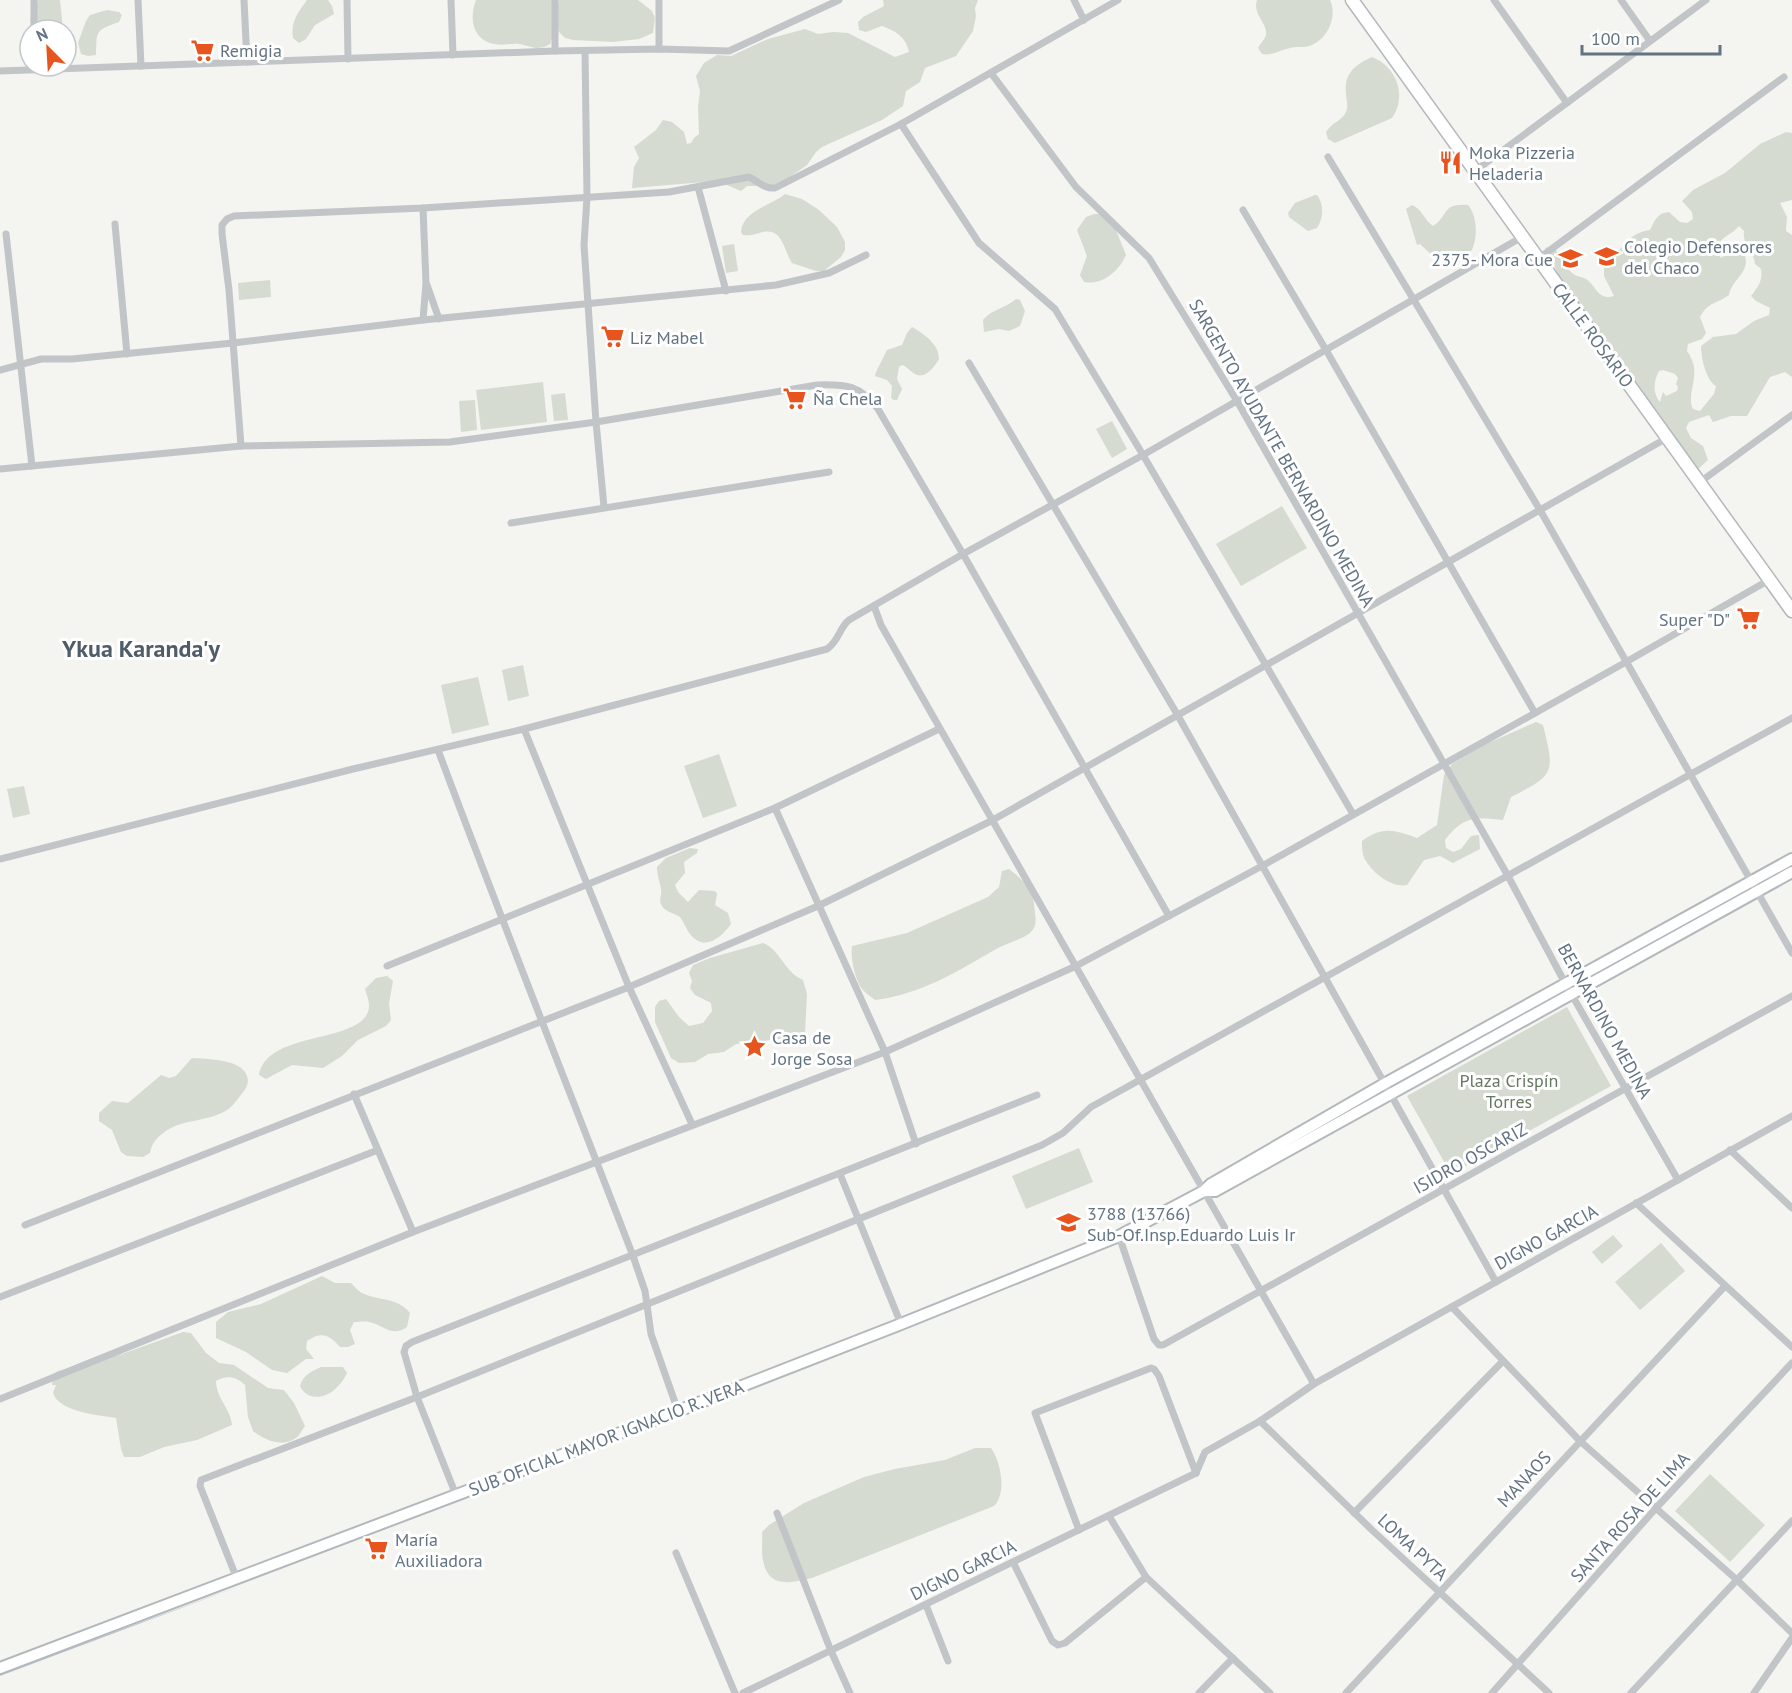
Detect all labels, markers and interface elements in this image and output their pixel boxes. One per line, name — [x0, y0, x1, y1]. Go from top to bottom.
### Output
north arrow — [18, 18, 78, 78]
scale bar — [1582, 18, 1720, 56]
text: N — [33, 23, 51, 46]
text: 100 m — [1591, 27, 1640, 50]
supermarket icon: Remigia — [189, 37, 215, 63]
place label: Remigia — [220, 39, 282, 62]
place label: Moka Pizzeria Heladeria — [1469, 141, 1575, 185]
restaurant icon: Moka Pizzeria Heladeria — [1438, 149, 1464, 175]
place label: Colegio Defensores del Chaco — [1624, 235, 1772, 279]
school or university icon: Colegio Defensores del Chaco — [1593, 243, 1619, 269]
school or university icon: 2375- Mora Cue — [1558, 246, 1584, 272]
place label: 2375- Mora Cue — [1431, 248, 1553, 271]
street label: CALLE ROSARIO — [1547, 278, 1639, 392]
street label: SARGENTO AYUDANTE BERNARDINO MEDINA — [1184, 295, 1380, 612]
supermarket icon: Liz Mabel — [599, 324, 625, 350]
place label: Liz Mabel — [630, 326, 704, 349]
supermarket icon: Ña Chela — [782, 385, 808, 411]
place label: Ña Chela — [813, 387, 882, 410]
supermarket icon: Super "D" — [1735, 606, 1761, 632]
place label: Super "D" — [1659, 608, 1730, 631]
district label: Ykua Karanda'y — [61, 633, 221, 664]
street label: BERNARDINO MEDINA — [1553, 939, 1657, 1103]
place label: Casa de Jorge Sosa — [771, 1026, 852, 1070]
place icon: Casa de Jorge Sosa — [741, 1034, 767, 1060]
park label: Plaza Crispín Torres — [1460, 1069, 1558, 1113]
street label: ISIDRO OSCARIZ — [1409, 1117, 1531, 1199]
street label: DIGNO GARCIA — [1490, 1199, 1602, 1275]
place label: 3788 (13766) Sub-Of.Insp.Eduardo Luis Ir — [1087, 1202, 1295, 1246]
school or university icon: 3788 (13766) Sub-Of.Insp.Eduardo Luis Ir — [1056, 1210, 1082, 1236]
street label: SUB OFICIAL MAYOR IGNACIO R. VERA — [465, 1375, 747, 1501]
street label: MANAOS — [1492, 1446, 1556, 1512]
street label: SANTA ROSA DE LIMA — [1565, 1447, 1695, 1587]
street label: LOMA PYTA — [1373, 1509, 1453, 1586]
place label: María Auxiliadora — [395, 1528, 483, 1572]
street label: DIGNO GARCIA — [906, 1534, 1020, 1605]
supermarket icon: María Auxiliadora — [364, 1536, 390, 1562]

